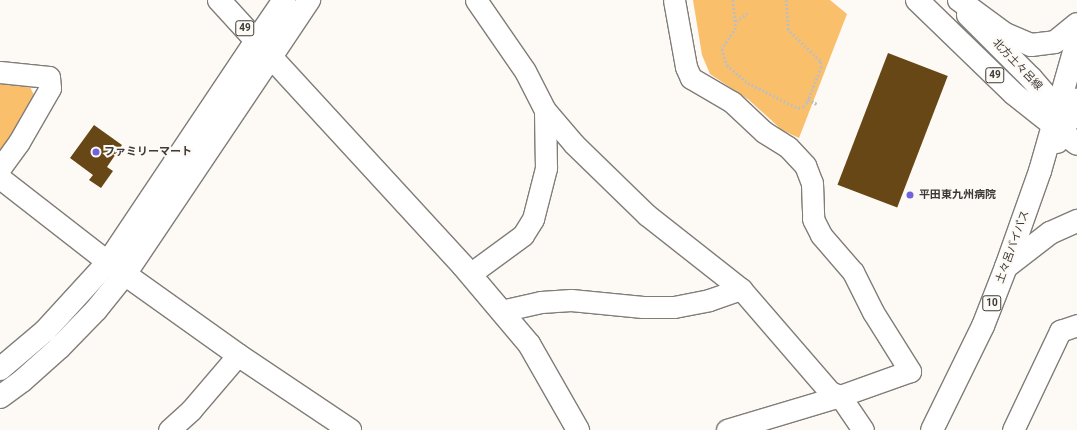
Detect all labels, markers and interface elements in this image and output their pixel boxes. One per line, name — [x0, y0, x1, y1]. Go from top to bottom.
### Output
road number: 49 — [235, 20, 255, 36]
street label: 北方土々呂線 — [989, 37, 1045, 93]
road number: 49 — [985, 67, 1005, 83]
place label: ファミリーマート — [104, 145, 192, 159]
marker: ファミリーマート — [91, 147, 101, 157]
place label: 平田東九州病院 — [919, 188, 996, 202]
marker: 平田東九州病院 — [904, 189, 916, 201]
street label: 土々呂バイパス — [994, 209, 1032, 285]
road number: 10 — [982, 295, 1002, 311]

